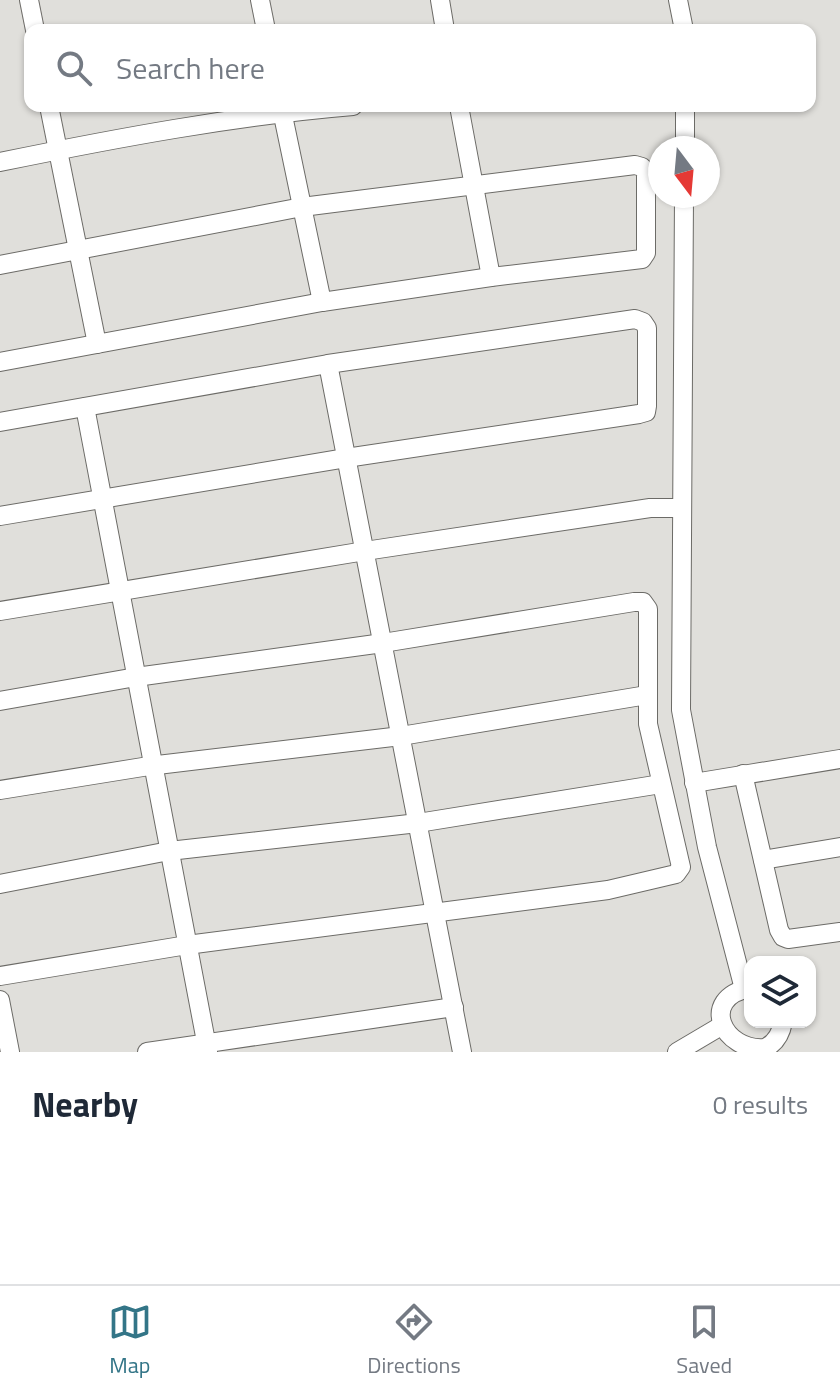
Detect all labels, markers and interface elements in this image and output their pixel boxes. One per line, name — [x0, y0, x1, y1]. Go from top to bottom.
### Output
search box — [24, 24, 816, 112]
text: Search here — [116, 45, 265, 91]
icon: search — [52, 46, 96, 90]
north arrow — [648, 136, 720, 208]
map controls — [744, 956, 816, 1028]
button: layers — [744, 956, 816, 1028]
text: Nearby — [32, 1078, 138, 1130]
text: 0 results — [713, 1085, 808, 1124]
tab: Map — [108, 1300, 152, 1382]
tab: Directions — [367, 1300, 461, 1382]
tab: Saved — [676, 1300, 732, 1382]

